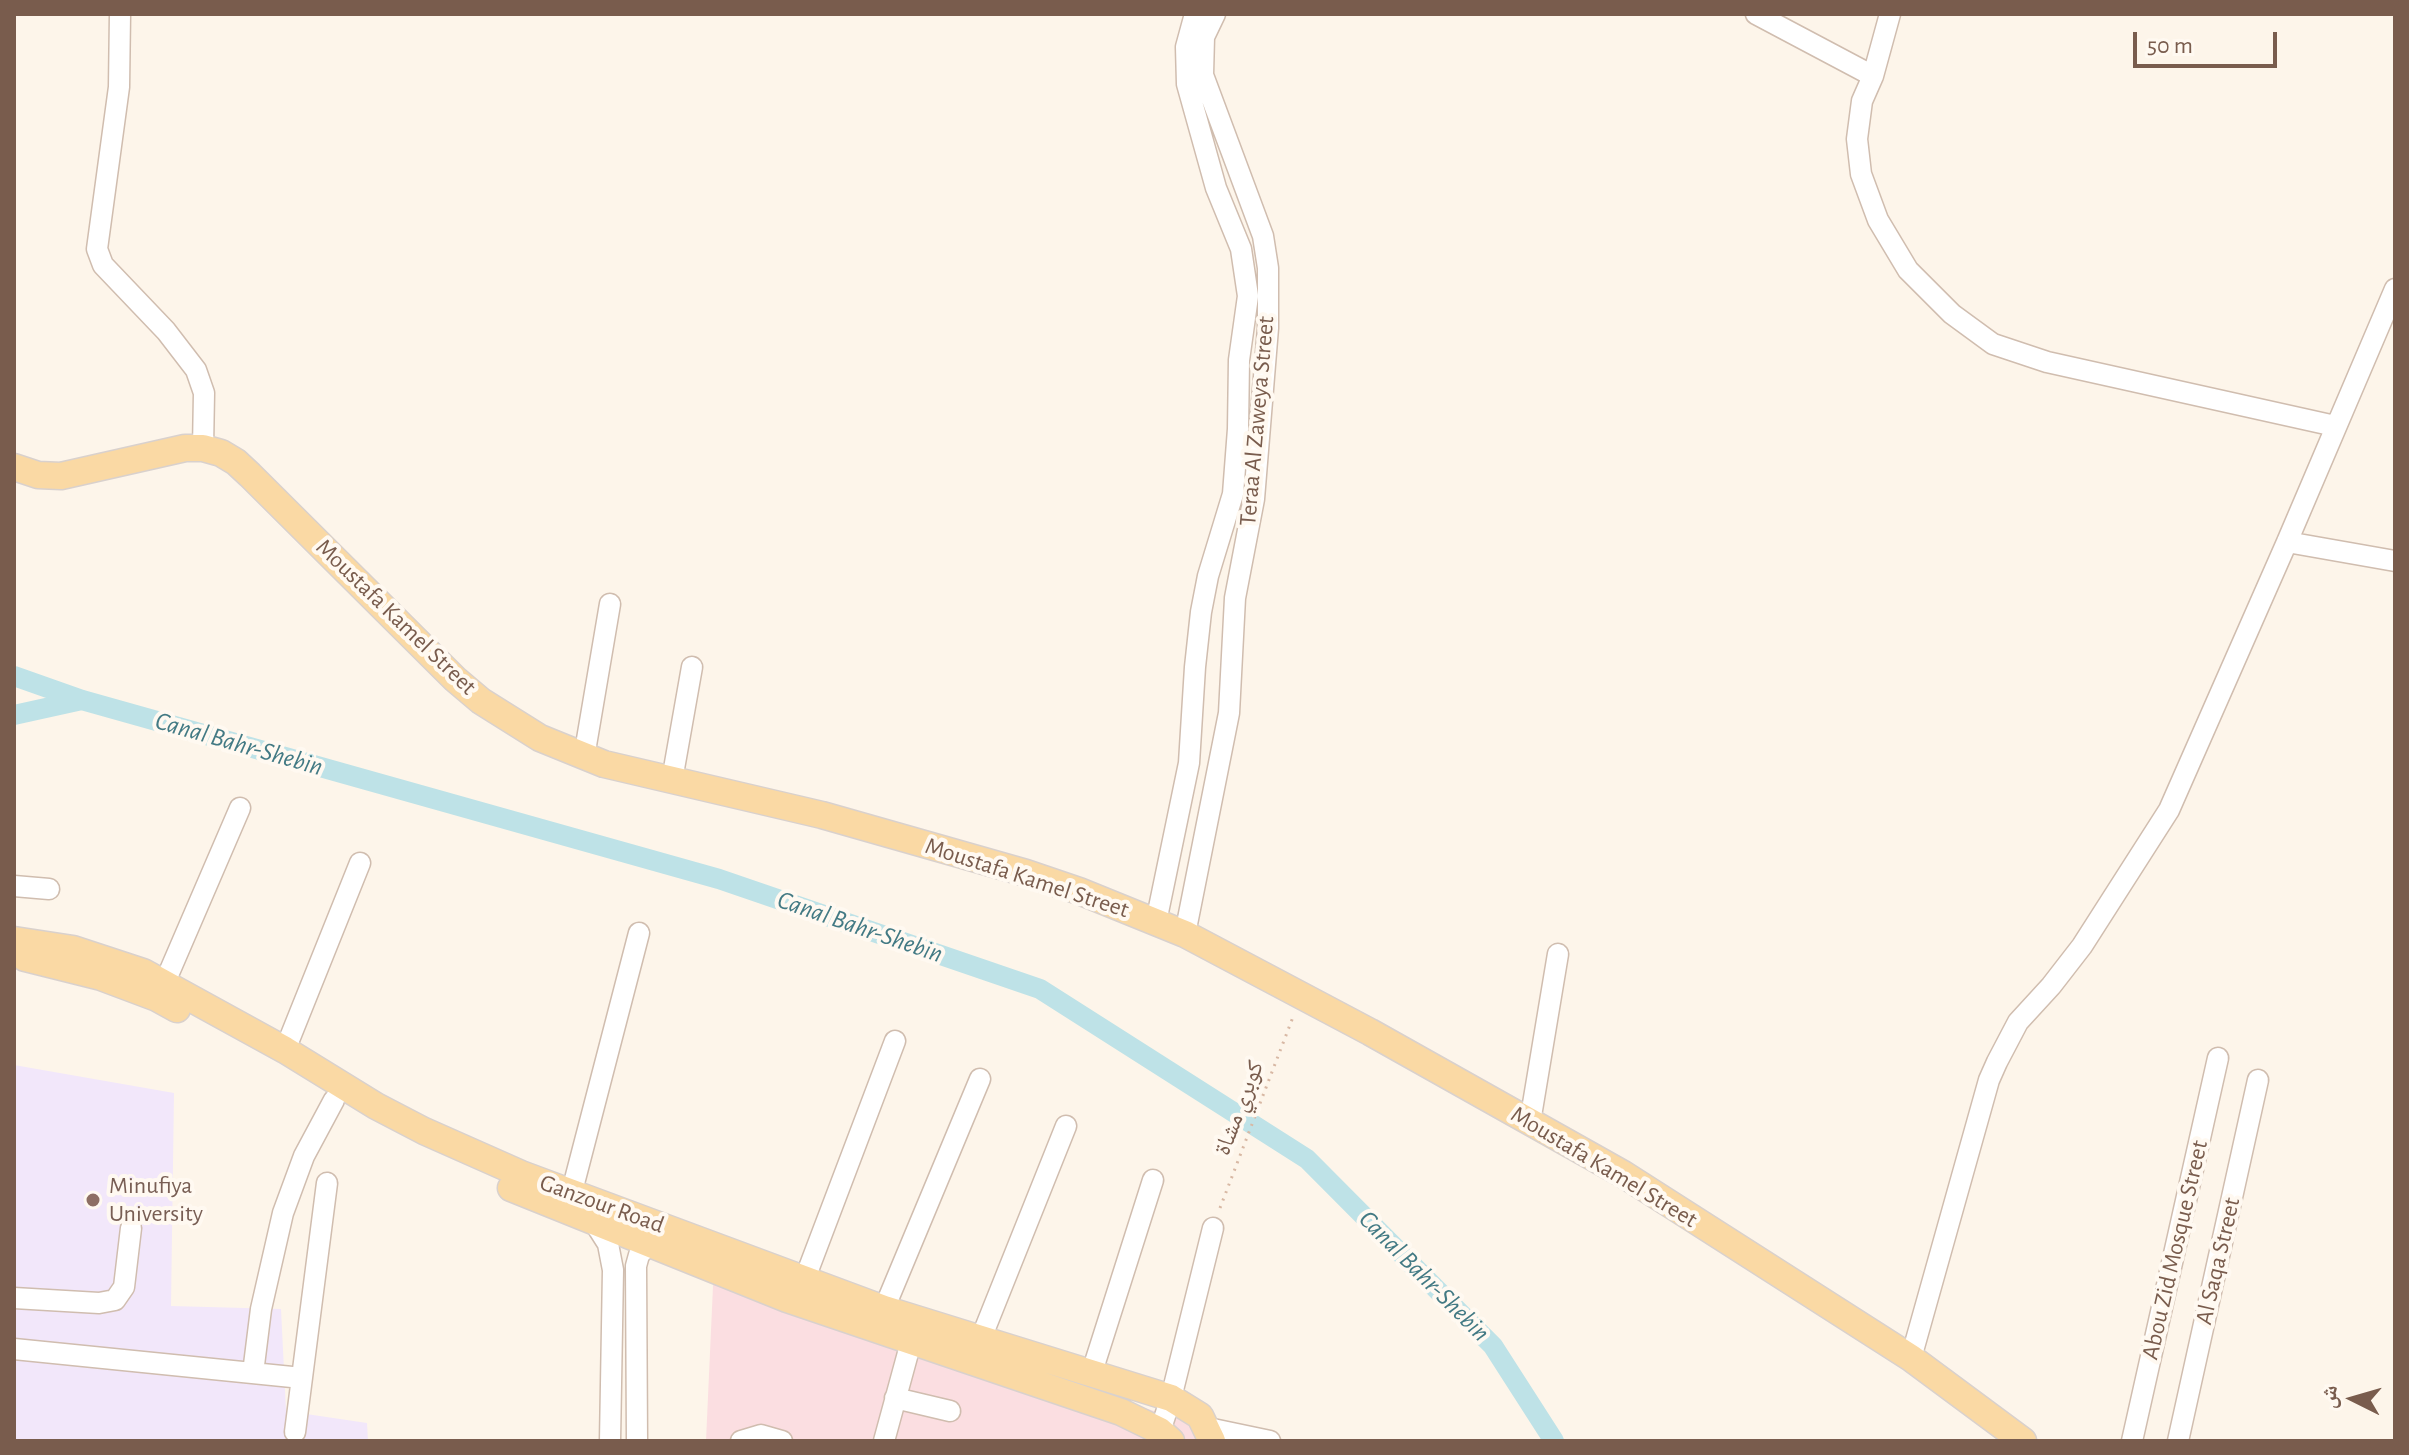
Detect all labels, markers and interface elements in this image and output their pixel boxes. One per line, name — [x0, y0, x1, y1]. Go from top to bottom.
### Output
scale bar — [2137, 16, 2281, 66]
text: 50 m — [2147, 34, 2193, 58]
street label: Teraa Al Zaweya Street — [1233, 315, 1281, 527]
street label: Moustafa Kamel Street — [310, 533, 482, 701]
water label: Canal Bahr-Shebin — [152, 705, 326, 783]
street label: Moustafa Kamel Street — [922, 831, 1132, 925]
water label: Canal Bahr-Shebin — [773, 884, 947, 970]
street label: كوبري مشاة — [1208, 1057, 1270, 1159]
street label: Moustafa Kamel Street — [1506, 1100, 1702, 1234]
street label: Abou Zid Mosque Street — [2136, 1138, 2214, 1362]
street label: Ganzour Road — [536, 1168, 668, 1240]
place label: Minufiya University — [109, 1172, 203, 1228]
marker: Minufiya University — [84, 1191, 102, 1209]
street label: Al Saqa Street — [2189, 1195, 2247, 1327]
water label: Canal Bahr-Shebin — [1352, 1204, 1496, 1348]
north arrow — [2313, 1359, 2393, 1439]
text: ش — [2317, 1384, 2341, 1409]

